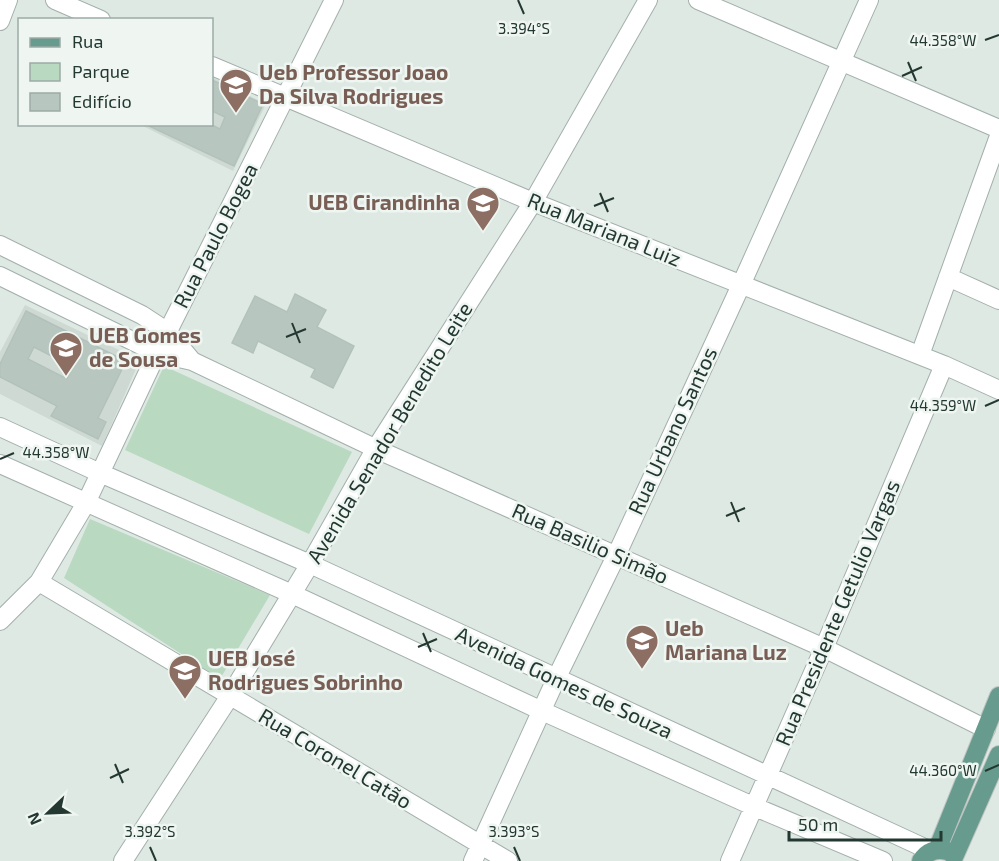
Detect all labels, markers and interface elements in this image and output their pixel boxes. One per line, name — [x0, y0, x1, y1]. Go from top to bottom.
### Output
legend — [18, 18, 213, 126]
text: 3.394°S — [498, 19, 550, 37]
text: Rua — [72, 30, 103, 52]
text: 44.358°W — [909, 31, 977, 49]
place label: Ueb Professor Joao Da Silva Rodrigues — [259, 59, 449, 108]
text: Parque — [72, 60, 130, 82]
school or university icon: Ueb Professor Joao Da Silva Rodrigues — [218, 67, 254, 114]
text: Edifício — [72, 90, 132, 112]
street label: Rua Paulo Bogea — [167, 159, 262, 312]
school or university icon: UEB Cirandinha — [465, 185, 501, 232]
street label: Rua Mariana Luiz — [524, 186, 685, 271]
place label: UEB Cirandinha — [308, 189, 460, 214]
street label: Avenida Senador Benedito Leite — [301, 297, 477, 567]
place label: UEB Gomes de Sousa — [89, 322, 201, 371]
school or university icon: UEB Gomes de Sousa — [48, 330, 84, 377]
street label: Rua Urbano Santos — [622, 343, 721, 518]
text: 44.359°W — [910, 396, 976, 414]
text: 44.358°W — [22, 443, 90, 461]
street label: Rua Presidente Getulio Vargas — [769, 476, 904, 749]
street label: Rua Basilio Simão — [509, 497, 673, 588]
place label: Ueb Mariana Luz — [665, 615, 787, 664]
street label: Avenida Gomes de Souza — [452, 620, 677, 743]
school or university icon: Ueb Mariana Luz — [624, 623, 660, 670]
place label: UEB José Rodrigues Sobrinho — [208, 645, 403, 694]
school or university icon: UEB José Rodrigues Sobrinho — [167, 653, 203, 700]
street label: Rua Coronel Catão — [255, 702, 417, 813]
text: 44.360°W — [909, 761, 977, 779]
north arrow — [18, 783, 78, 843]
scale bar — [789, 804, 940, 842]
text: N — [23, 810, 45, 828]
text: 50 m — [798, 813, 838, 835]
text: 3.392°S — [125, 822, 176, 840]
text: 3.393°S — [489, 822, 539, 840]

